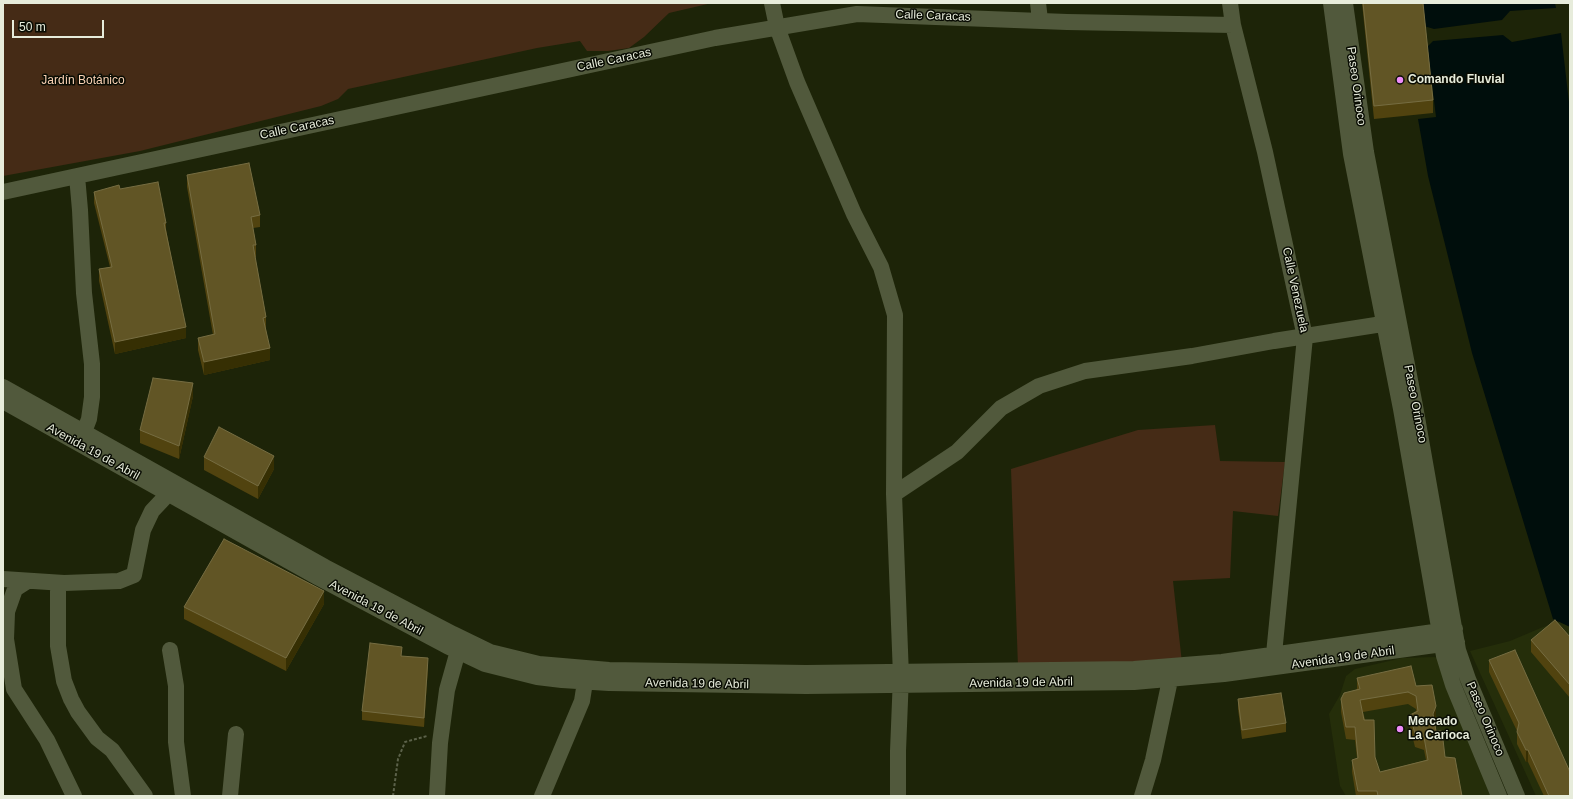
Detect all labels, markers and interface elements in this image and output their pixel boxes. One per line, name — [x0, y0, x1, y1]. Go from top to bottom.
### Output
street label: Calle Caracas — [895, 7, 971, 25]
scale bar — [14, 12, 106, 38]
text: 50 m — [19, 20, 46, 34]
street label: Calle Caracas — [576, 45, 652, 75]
street label: Paseo Orinoco — [1343, 46, 1369, 126]
place label: Comando Fluvial — [1408, 73, 1505, 87]
park label: Jardín Botánico — [41, 74, 125, 88]
marker: Comando Fluvial — [1395, 75, 1405, 85]
street label: Calle Caracas — [259, 113, 335, 143]
street label: Calle Venezuela — [1279, 246, 1311, 334]
street label: Paseo Orinoco — [1400, 364, 1430, 444]
street label: Avenida 19 de Abril — [44, 421, 142, 483]
street label: Avenida 19 de Abril — [327, 577, 425, 639]
street label: Avenida 19 de Abril — [1291, 644, 1395, 672]
street label: Avenida 19 de Abril — [969, 675, 1073, 691]
street label: Avenida 19 de Abril — [645, 676, 749, 692]
street label: Paseo Orinoco — [1463, 680, 1507, 758]
place label: Mercado La Carioca — [1408, 715, 1469, 743]
marker: Mercado La Carioca — [1395, 724, 1405, 734]

